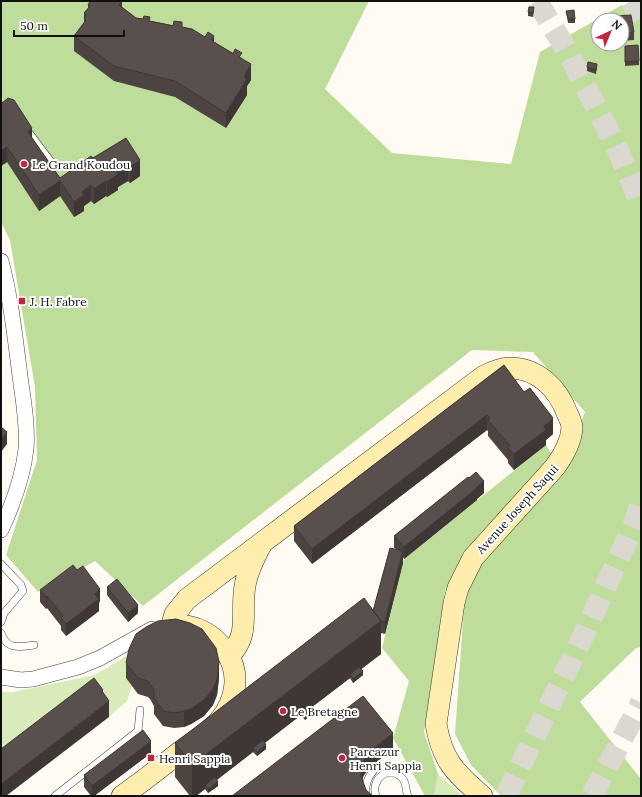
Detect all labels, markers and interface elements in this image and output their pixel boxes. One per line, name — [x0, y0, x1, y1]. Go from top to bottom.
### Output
scale bar — [14, 12, 124, 38]
north arrow — [590, 12, 630, 52]
text: N — [609, 17, 625, 33]
text: 50 m — [20, 18, 48, 33]
place label: Le Grand Koudou — [32, 157, 130, 172]
marker: Le Grand Koudou — [19, 159, 29, 169]
place label: J. H. Fabre — [29, 294, 87, 309]
marker: J. H. Fabre — [17, 296, 27, 306]
street label: Avenue Joseph Saqui — [472, 461, 561, 558]
place label: Le Bretagne — [291, 704, 358, 719]
marker: Le Bretagne — [278, 706, 288, 716]
place label: Parcazur Henri Sappia — [350, 744, 422, 773]
place label: Henri Sappia — [159, 751, 231, 766]
marker: Henri Sappia — [146, 753, 156, 763]
marker: Parcazur Henri Sappia — [337, 753, 347, 763]

